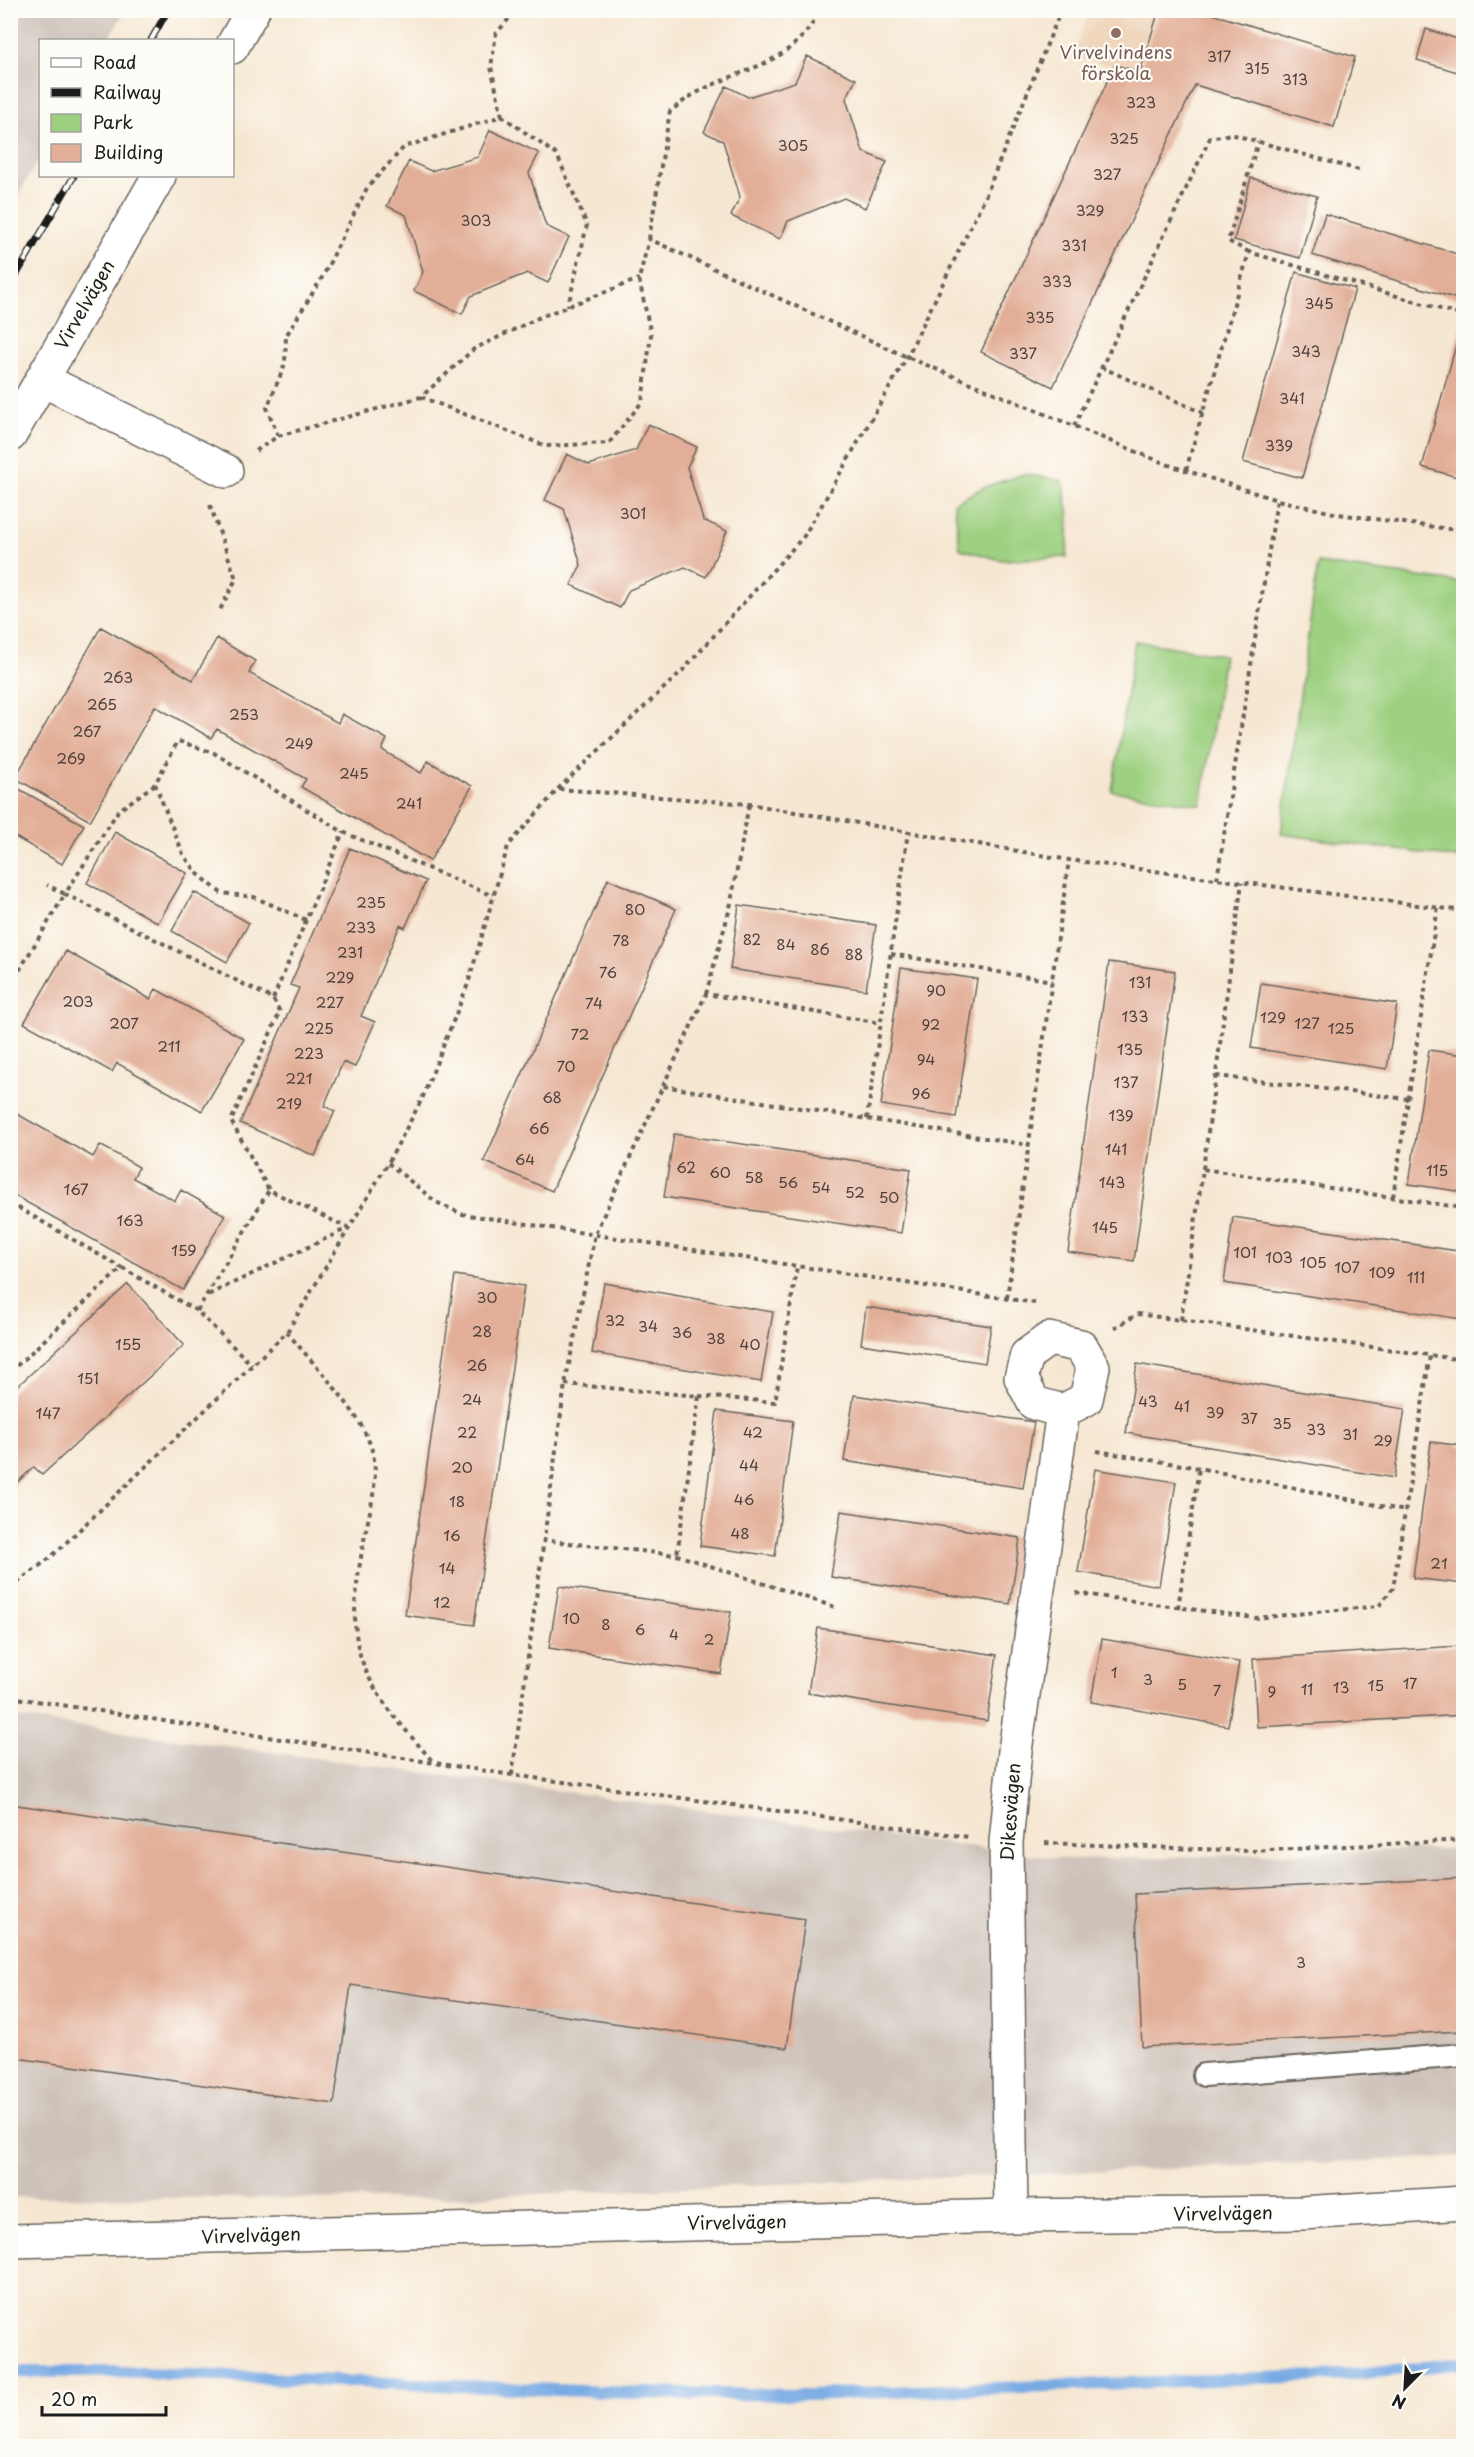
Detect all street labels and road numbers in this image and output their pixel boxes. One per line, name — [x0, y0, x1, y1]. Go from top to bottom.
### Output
street label: Virvelvägen — [47, 254, 120, 354]
street label: Dikesvägen — [993, 1762, 1026, 1862]
street label: Virvelvägen — [1173, 2198, 1273, 2227]
street label: Virvelvägen — [687, 2207, 787, 2236]
street label: Virvelvägen — [201, 2219, 301, 2250]

